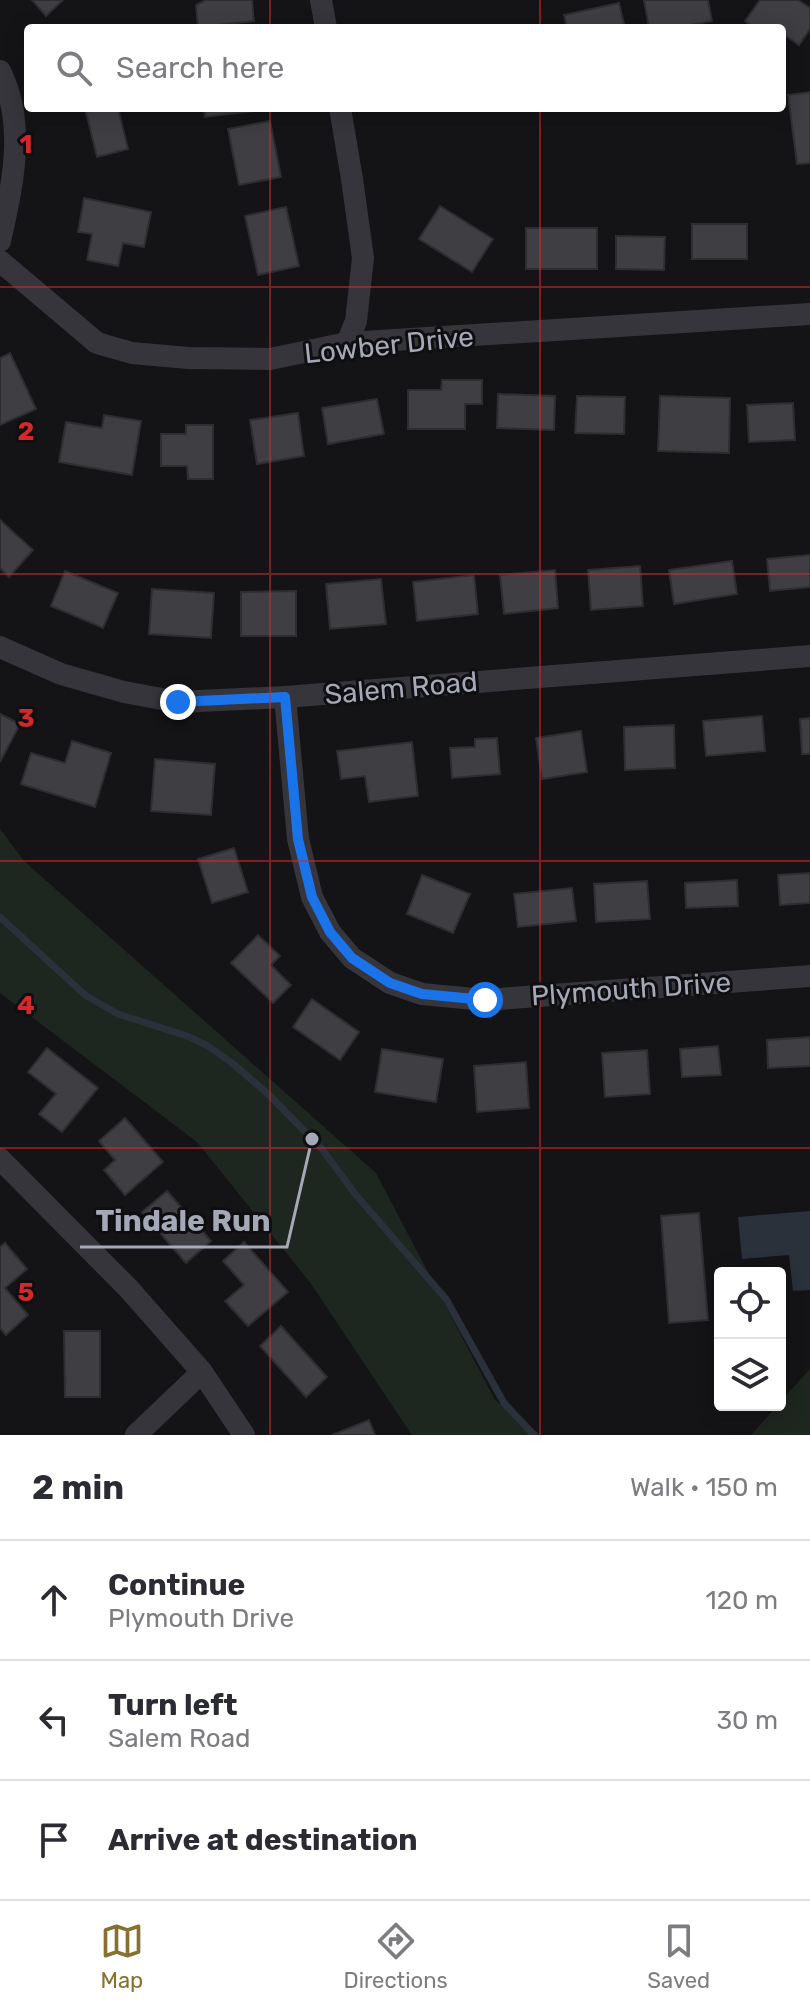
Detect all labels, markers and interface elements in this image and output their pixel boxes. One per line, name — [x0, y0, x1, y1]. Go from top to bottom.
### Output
search box — [24, 24, 786, 112]
icon: search — [52, 46, 96, 90]
text: Search here — [116, 50, 284, 86]
text: 1 — [20, 129, 32, 160]
street label: Lowber Drive — [303, 320, 475, 370]
text: 2 — [18, 416, 34, 447]
street label: Salem Road — [323, 665, 479, 711]
route end — [160, 684, 196, 720]
text: 3 — [17, 703, 35, 734]
street label: Plymouth Drive — [530, 966, 732, 1012]
route start — [467, 982, 503, 1018]
text: 4 — [17, 990, 35, 1021]
callout: Tindale Run — [80, 1193, 287, 1247]
text: Tindale Run — [95, 1203, 271, 1239]
map controls — [714, 1267, 786, 1411]
button: locate — [714, 1267, 786, 1339]
text: 5 — [18, 1277, 34, 1308]
button: layers — [714, 1339, 786, 1411]
text: 2 min — [32, 1467, 124, 1508]
text: Walk · 150 m — [630, 1472, 778, 1503]
text: Continue — [108, 1567, 245, 1603]
icon: ahead — [32, 1578, 76, 1622]
text: 120 m — [706, 1585, 778, 1616]
text: Plymouth Drive — [108, 1603, 294, 1634]
text: Turn left — [108, 1687, 238, 1723]
icon: left — [32, 1698, 76, 1742]
text: 30 m — [716, 1705, 778, 1736]
text: Salem Road — [108, 1723, 251, 1754]
icon: arrive — [32, 1818, 76, 1862]
text: Arrive at destination — [108, 1822, 418, 1858]
tab: Map — [100, 1919, 144, 1994]
tab: Directions — [343, 1919, 448, 1994]
tab: Saved — [647, 1919, 710, 1994]

